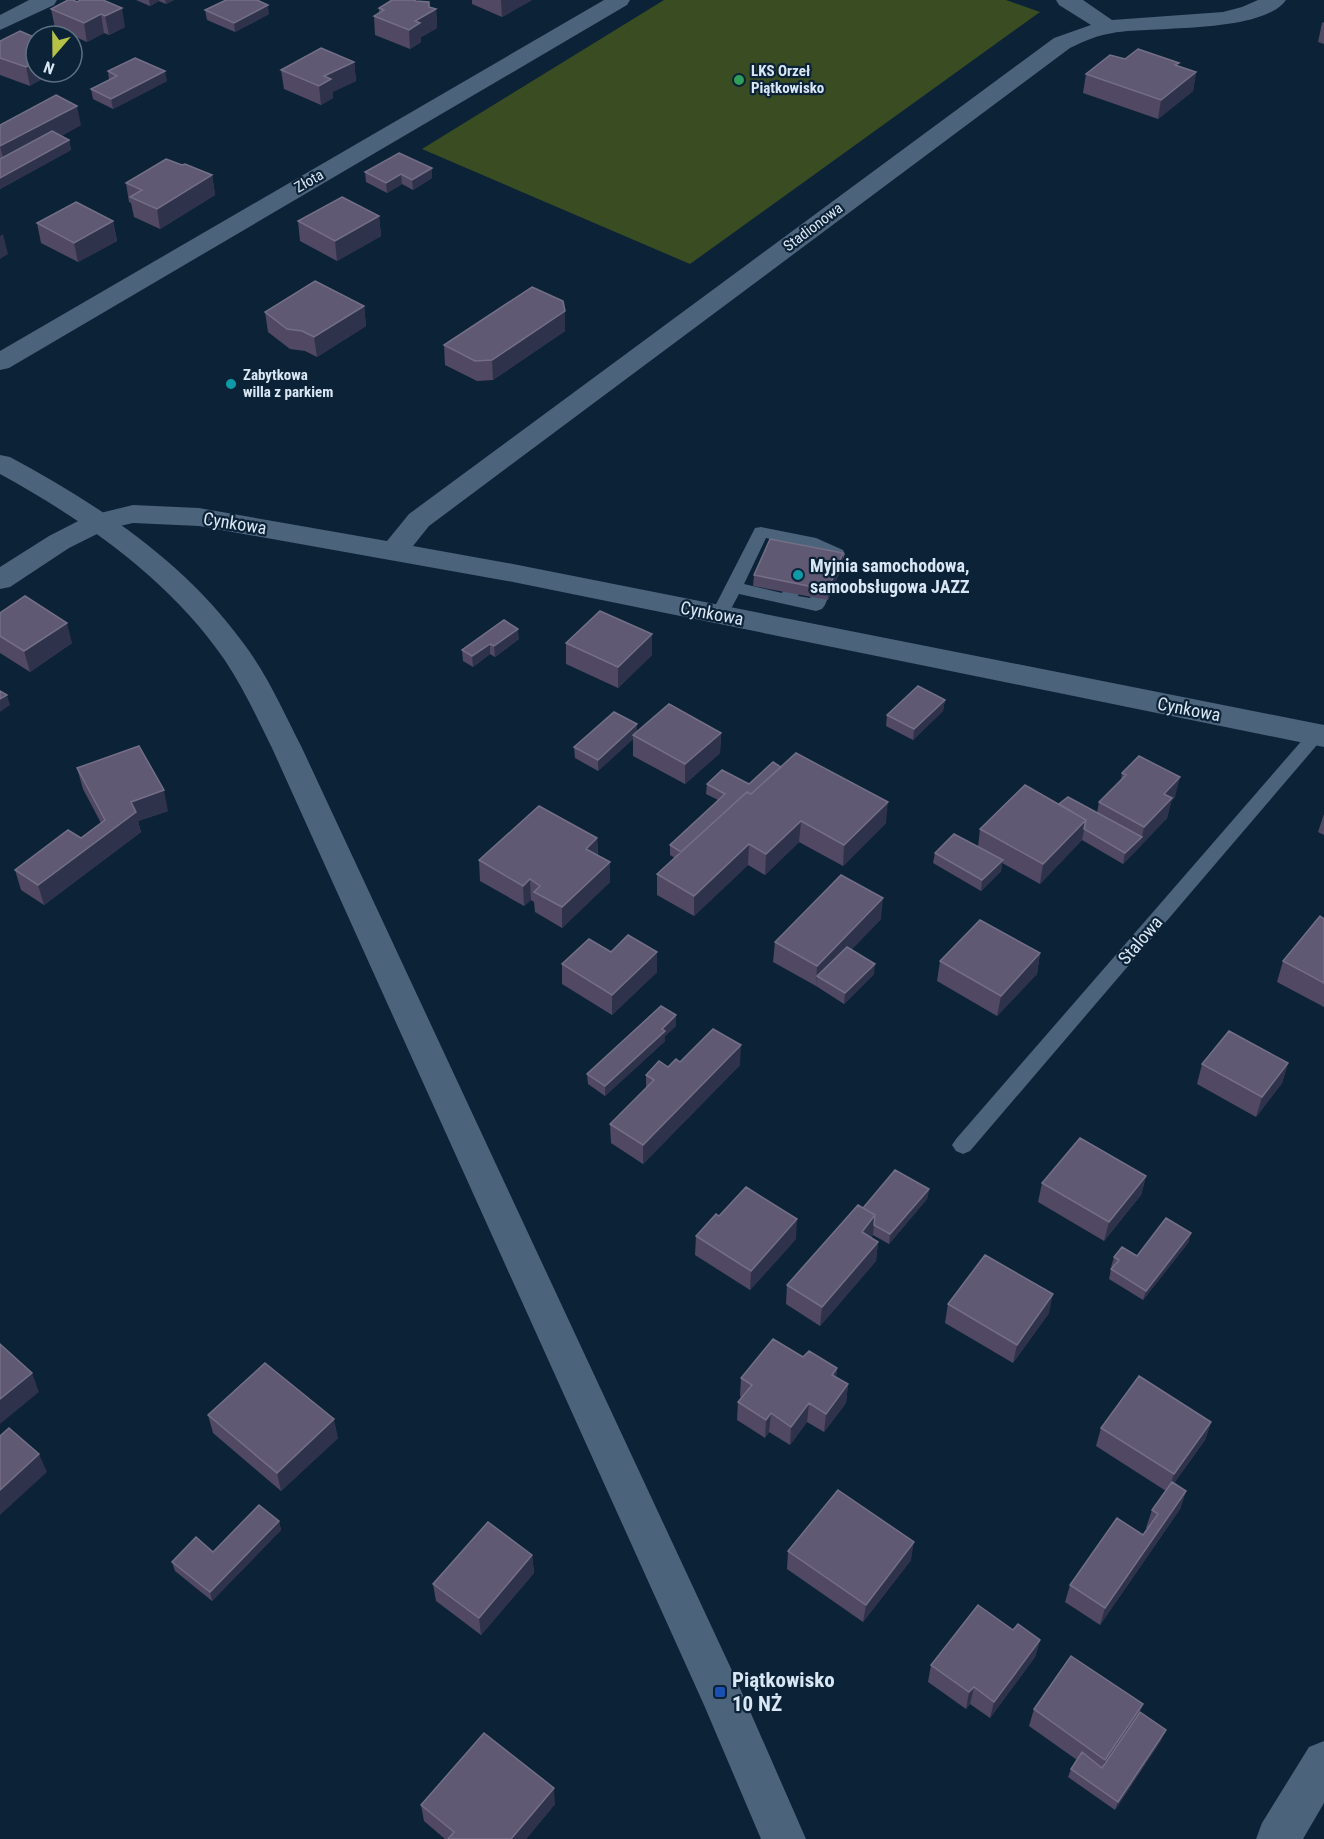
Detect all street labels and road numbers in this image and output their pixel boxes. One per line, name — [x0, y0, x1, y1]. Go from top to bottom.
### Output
street label: Złota — [291, 166, 327, 196]
street label: Stadionowa — [780, 199, 846, 255]
street label: Cynkowa — [202, 508, 268, 538]
street label: Cynkowa — [679, 597, 745, 629]
street label: Cynkowa — [1156, 693, 1222, 725]
street label: Stalowa — [1113, 912, 1167, 968]

